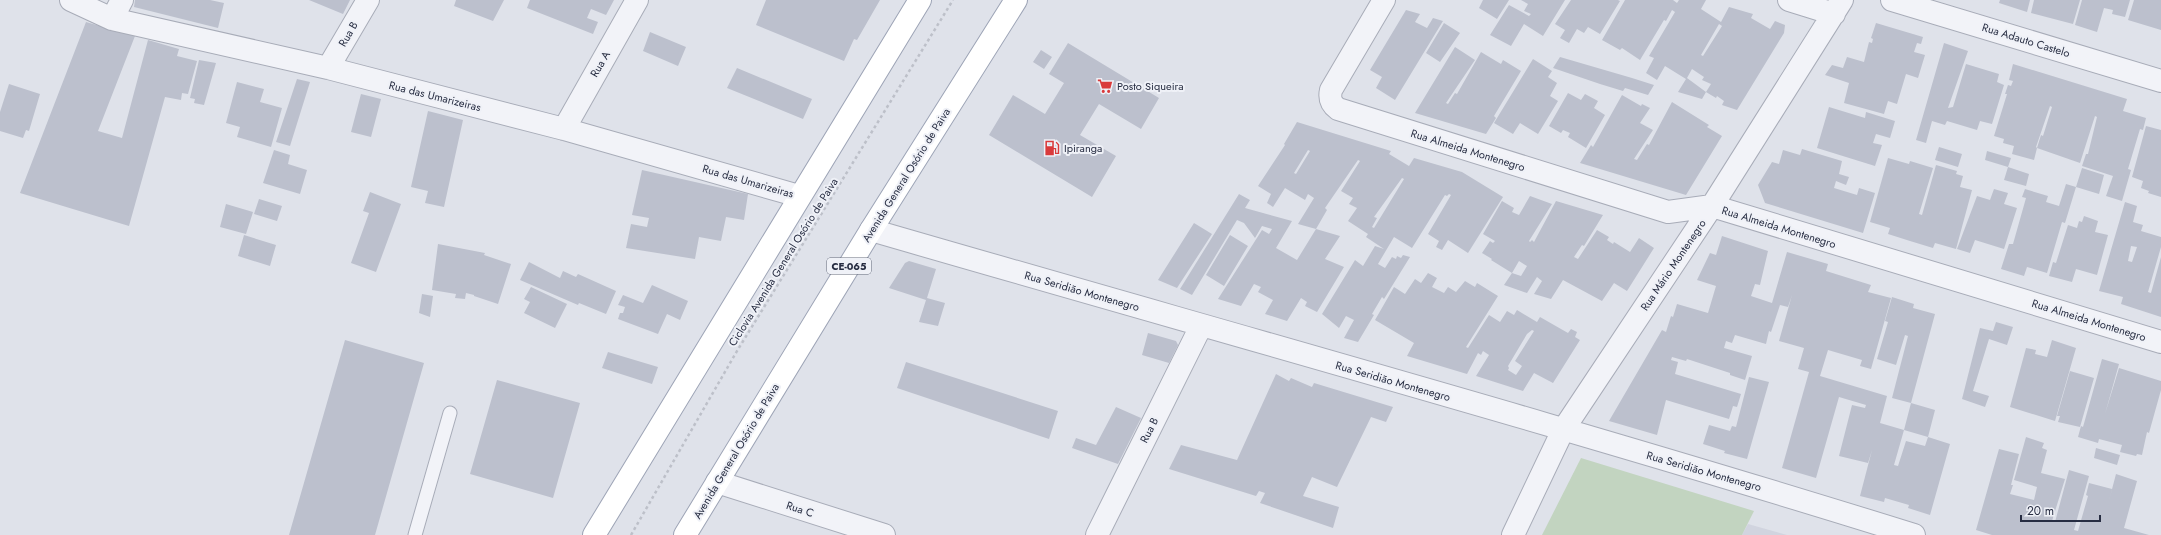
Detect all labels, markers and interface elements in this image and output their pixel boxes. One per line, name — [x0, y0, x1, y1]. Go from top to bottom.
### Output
street label: Rua B — [334, 18, 362, 50]
street label: Rua Adauto Castelo — [1980, 19, 2072, 61]
street label: Rua A — [586, 47, 614, 80]
street label: Rua das Umarizeiras — [387, 77, 483, 115]
supermarket icon: Posto Siqueira — [1096, 77, 1114, 95]
place label: Posto Siqueira — [1117, 78, 1184, 94]
street label: Avenida General Osório de Paiva — [858, 105, 954, 245]
street label: Rua Almeida Montenegro — [1409, 125, 1527, 175]
fuel station icon: Ipiranga — [1043, 139, 1061, 157]
place label: Ipiranga — [1064, 140, 1102, 156]
street label: Rua das Umarizeiras — [701, 160, 796, 202]
street label: Ciclovia Avenida General Osório de Paiva — [724, 175, 842, 349]
street label: Rua Almeida Montenegro — [1720, 202, 1838, 252]
street label: Rua Mário Montenegro — [1636, 216, 1710, 314]
road number: CE-065 — [827, 258, 871, 274]
street label: Rua Seridião Montenegro — [1023, 267, 1141, 315]
street label: Rua Almeida Montenegro — [2030, 295, 2148, 345]
street label: Rua Seridião Montenegro — [1334, 357, 1452, 405]
street label: Avenida General Osório de Paiva — [689, 380, 783, 522]
street label: Rua B — [1136, 414, 1162, 446]
street label: Rua Seridião Montenegro — [1645, 447, 1763, 495]
street label: Rua C — [784, 497, 816, 521]
scale bar — [2021, 497, 2100, 523]
text: 20 m — [2027, 502, 2054, 520]

